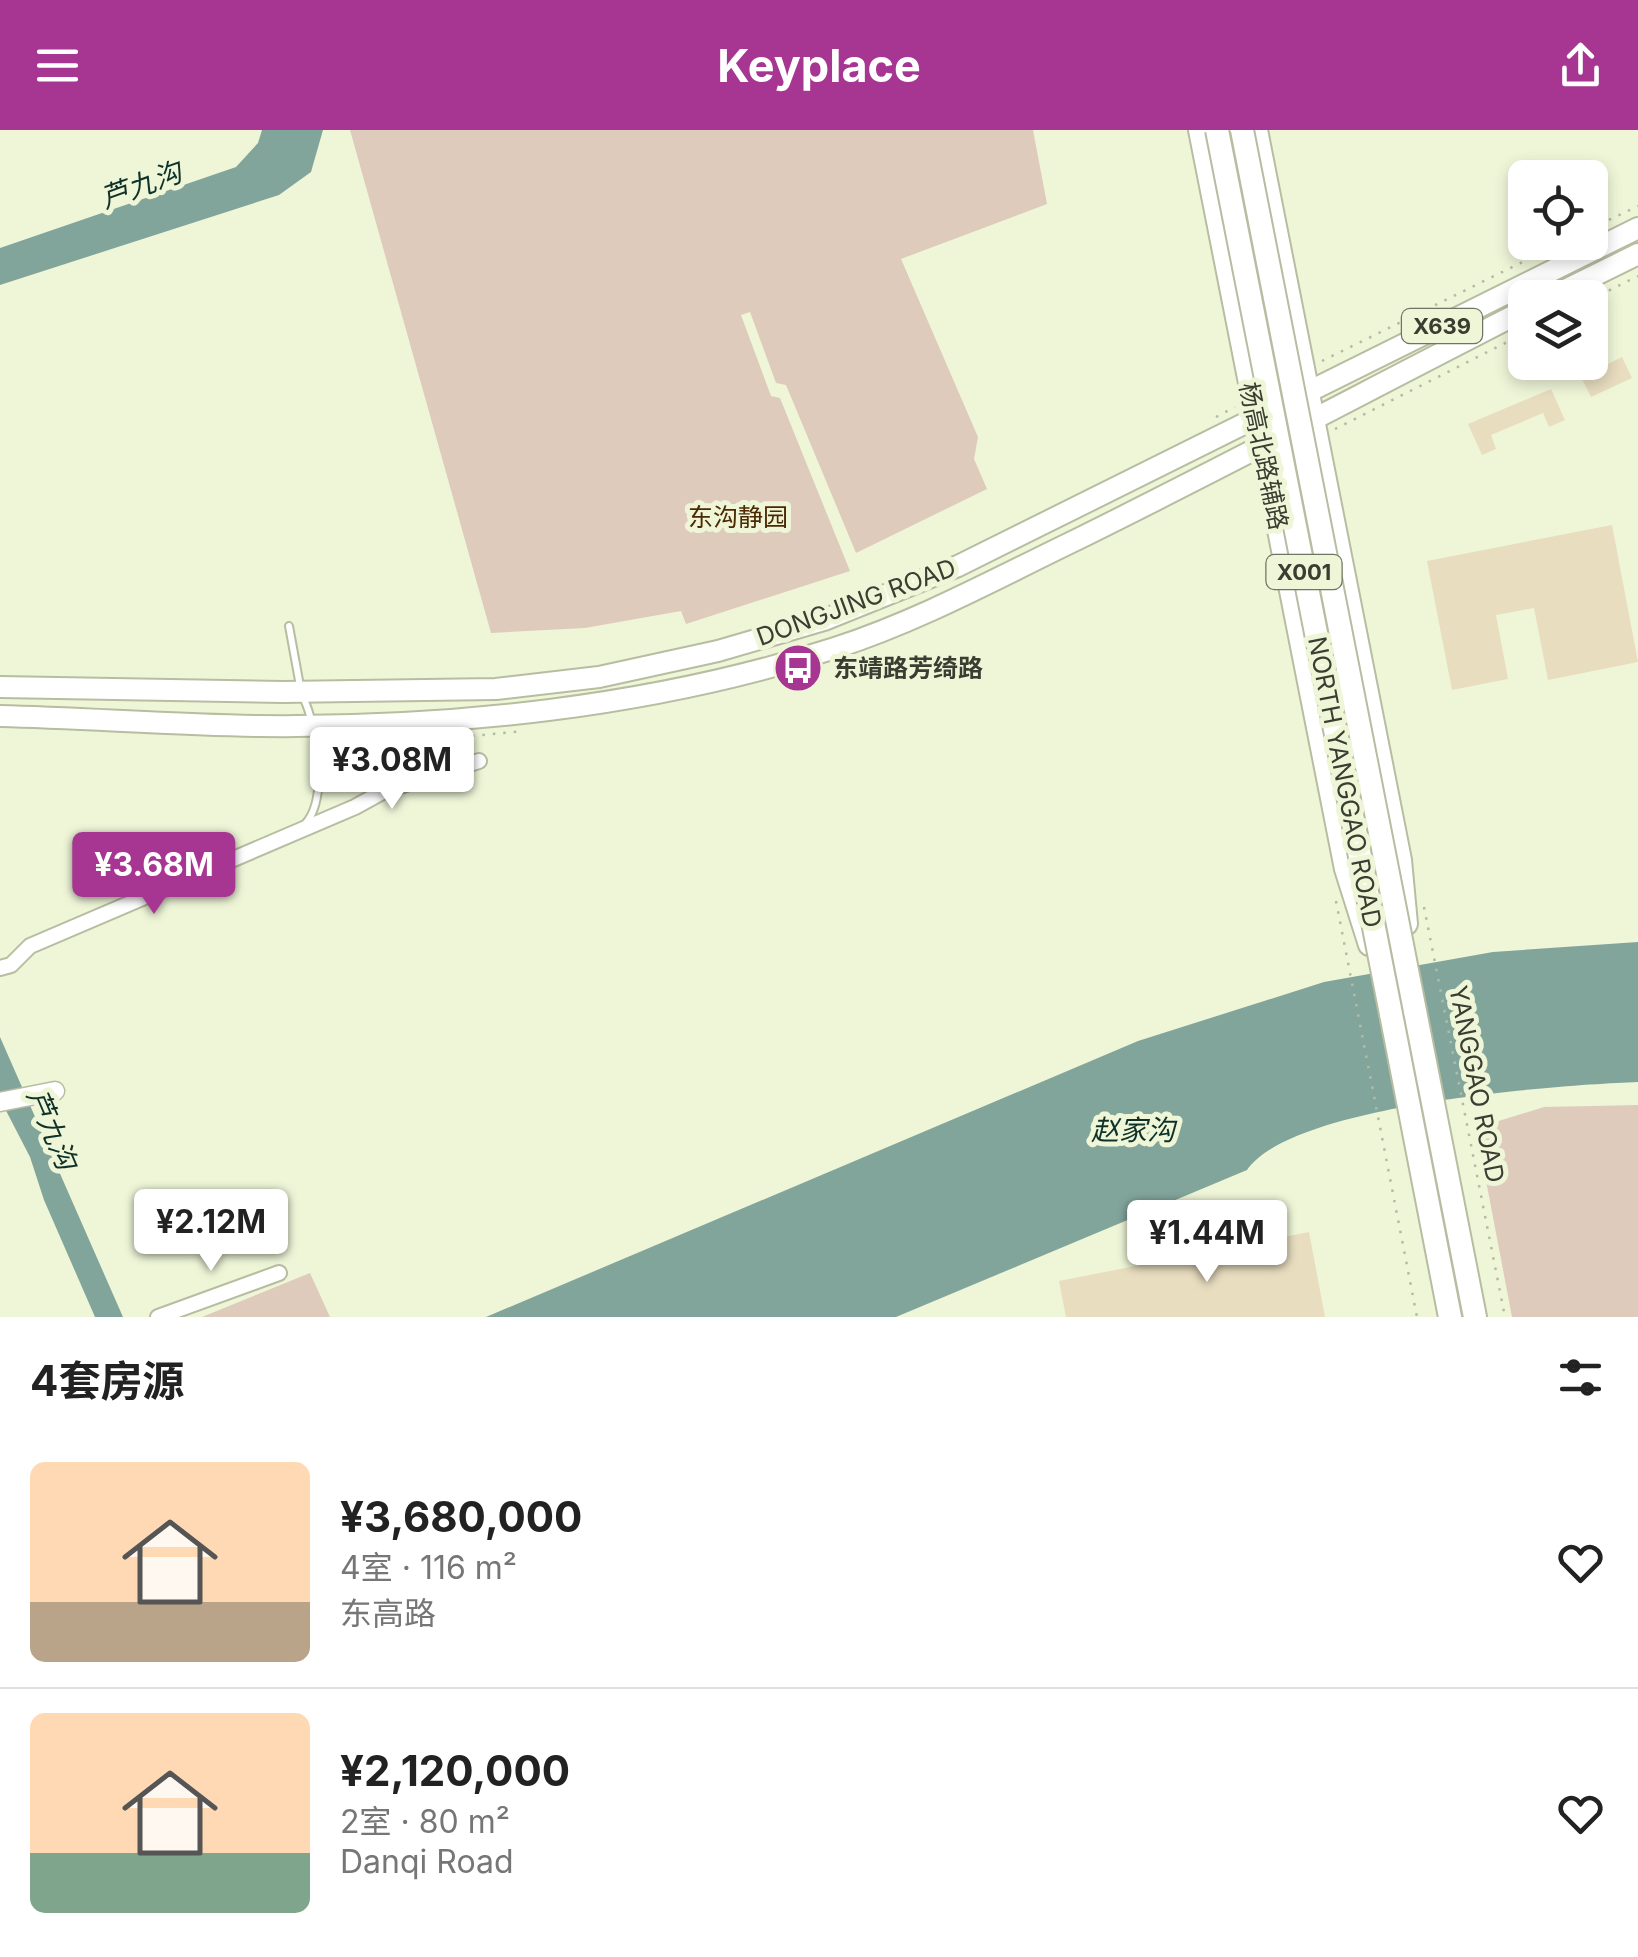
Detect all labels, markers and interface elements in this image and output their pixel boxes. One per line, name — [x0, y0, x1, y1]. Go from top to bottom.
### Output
icon: menu — [30, 38, 85, 93]
text: Keyplace — [717, 38, 921, 93]
icon: share — [1553, 38, 1608, 93]
water label: 芦九沟 — [96, 154, 189, 215]
map controls — [1508, 160, 1608, 380]
button: locate — [1508, 160, 1608, 260]
button: layers — [1508, 280, 1608, 380]
road number: X639 — [1402, 309, 1482, 343]
street label: 杨高北路辅路 — [1234, 380, 1294, 532]
park label: 东沟静园 — [688, 502, 788, 532]
street label: DONGJING ROAD — [752, 552, 960, 652]
road number: X001 — [1266, 555, 1342, 589]
street label: NORTH YANGGAO ROAD — [1302, 634, 1388, 930]
bus stop icon: 东靖路芳绮路 — [772, 642, 824, 694]
place label: 东靖路芳绮路 — [833, 653, 983, 683]
pin: ¥3.08M — [311, 727, 473, 812]
text: ¥3.08M — [332, 740, 452, 779]
pin: ¥3.68M — [73, 832, 235, 917]
text: ¥3.68M — [94, 845, 214, 884]
street label: YANGGAO ROAD — [1443, 983, 1511, 1185]
water label: 芦九沟 — [20, 1084, 85, 1177]
water label: 赵家沟 — [1091, 1113, 1178, 1147]
pin: ¥2.12M — [130, 1189, 292, 1274]
pin: ¥1.44M — [1126, 1200, 1288, 1285]
text: ¥2.12M — [156, 1202, 266, 1241]
text: ¥1.44M — [1149, 1213, 1265, 1252]
icon: filters — [1553, 1350, 1608, 1405]
text: 4套房源 — [30, 1355, 184, 1406]
text: ¥3,680,000 — [340, 1491, 582, 1542]
icon: home — [110, 1502, 230, 1622]
icon: heart — [1553, 1535, 1608, 1590]
text: 4室 · 116 m² — [340, 1548, 517, 1587]
text: 东高路 — [340, 1594, 436, 1633]
text: ¥2,120,000 — [340, 1745, 570, 1796]
icon: home — [110, 1753, 230, 1873]
icon: heart — [1553, 1786, 1608, 1841]
text: 2室 · 80 m² — [340, 1802, 510, 1841]
text: Danqi Road — [340, 1842, 514, 1881]

